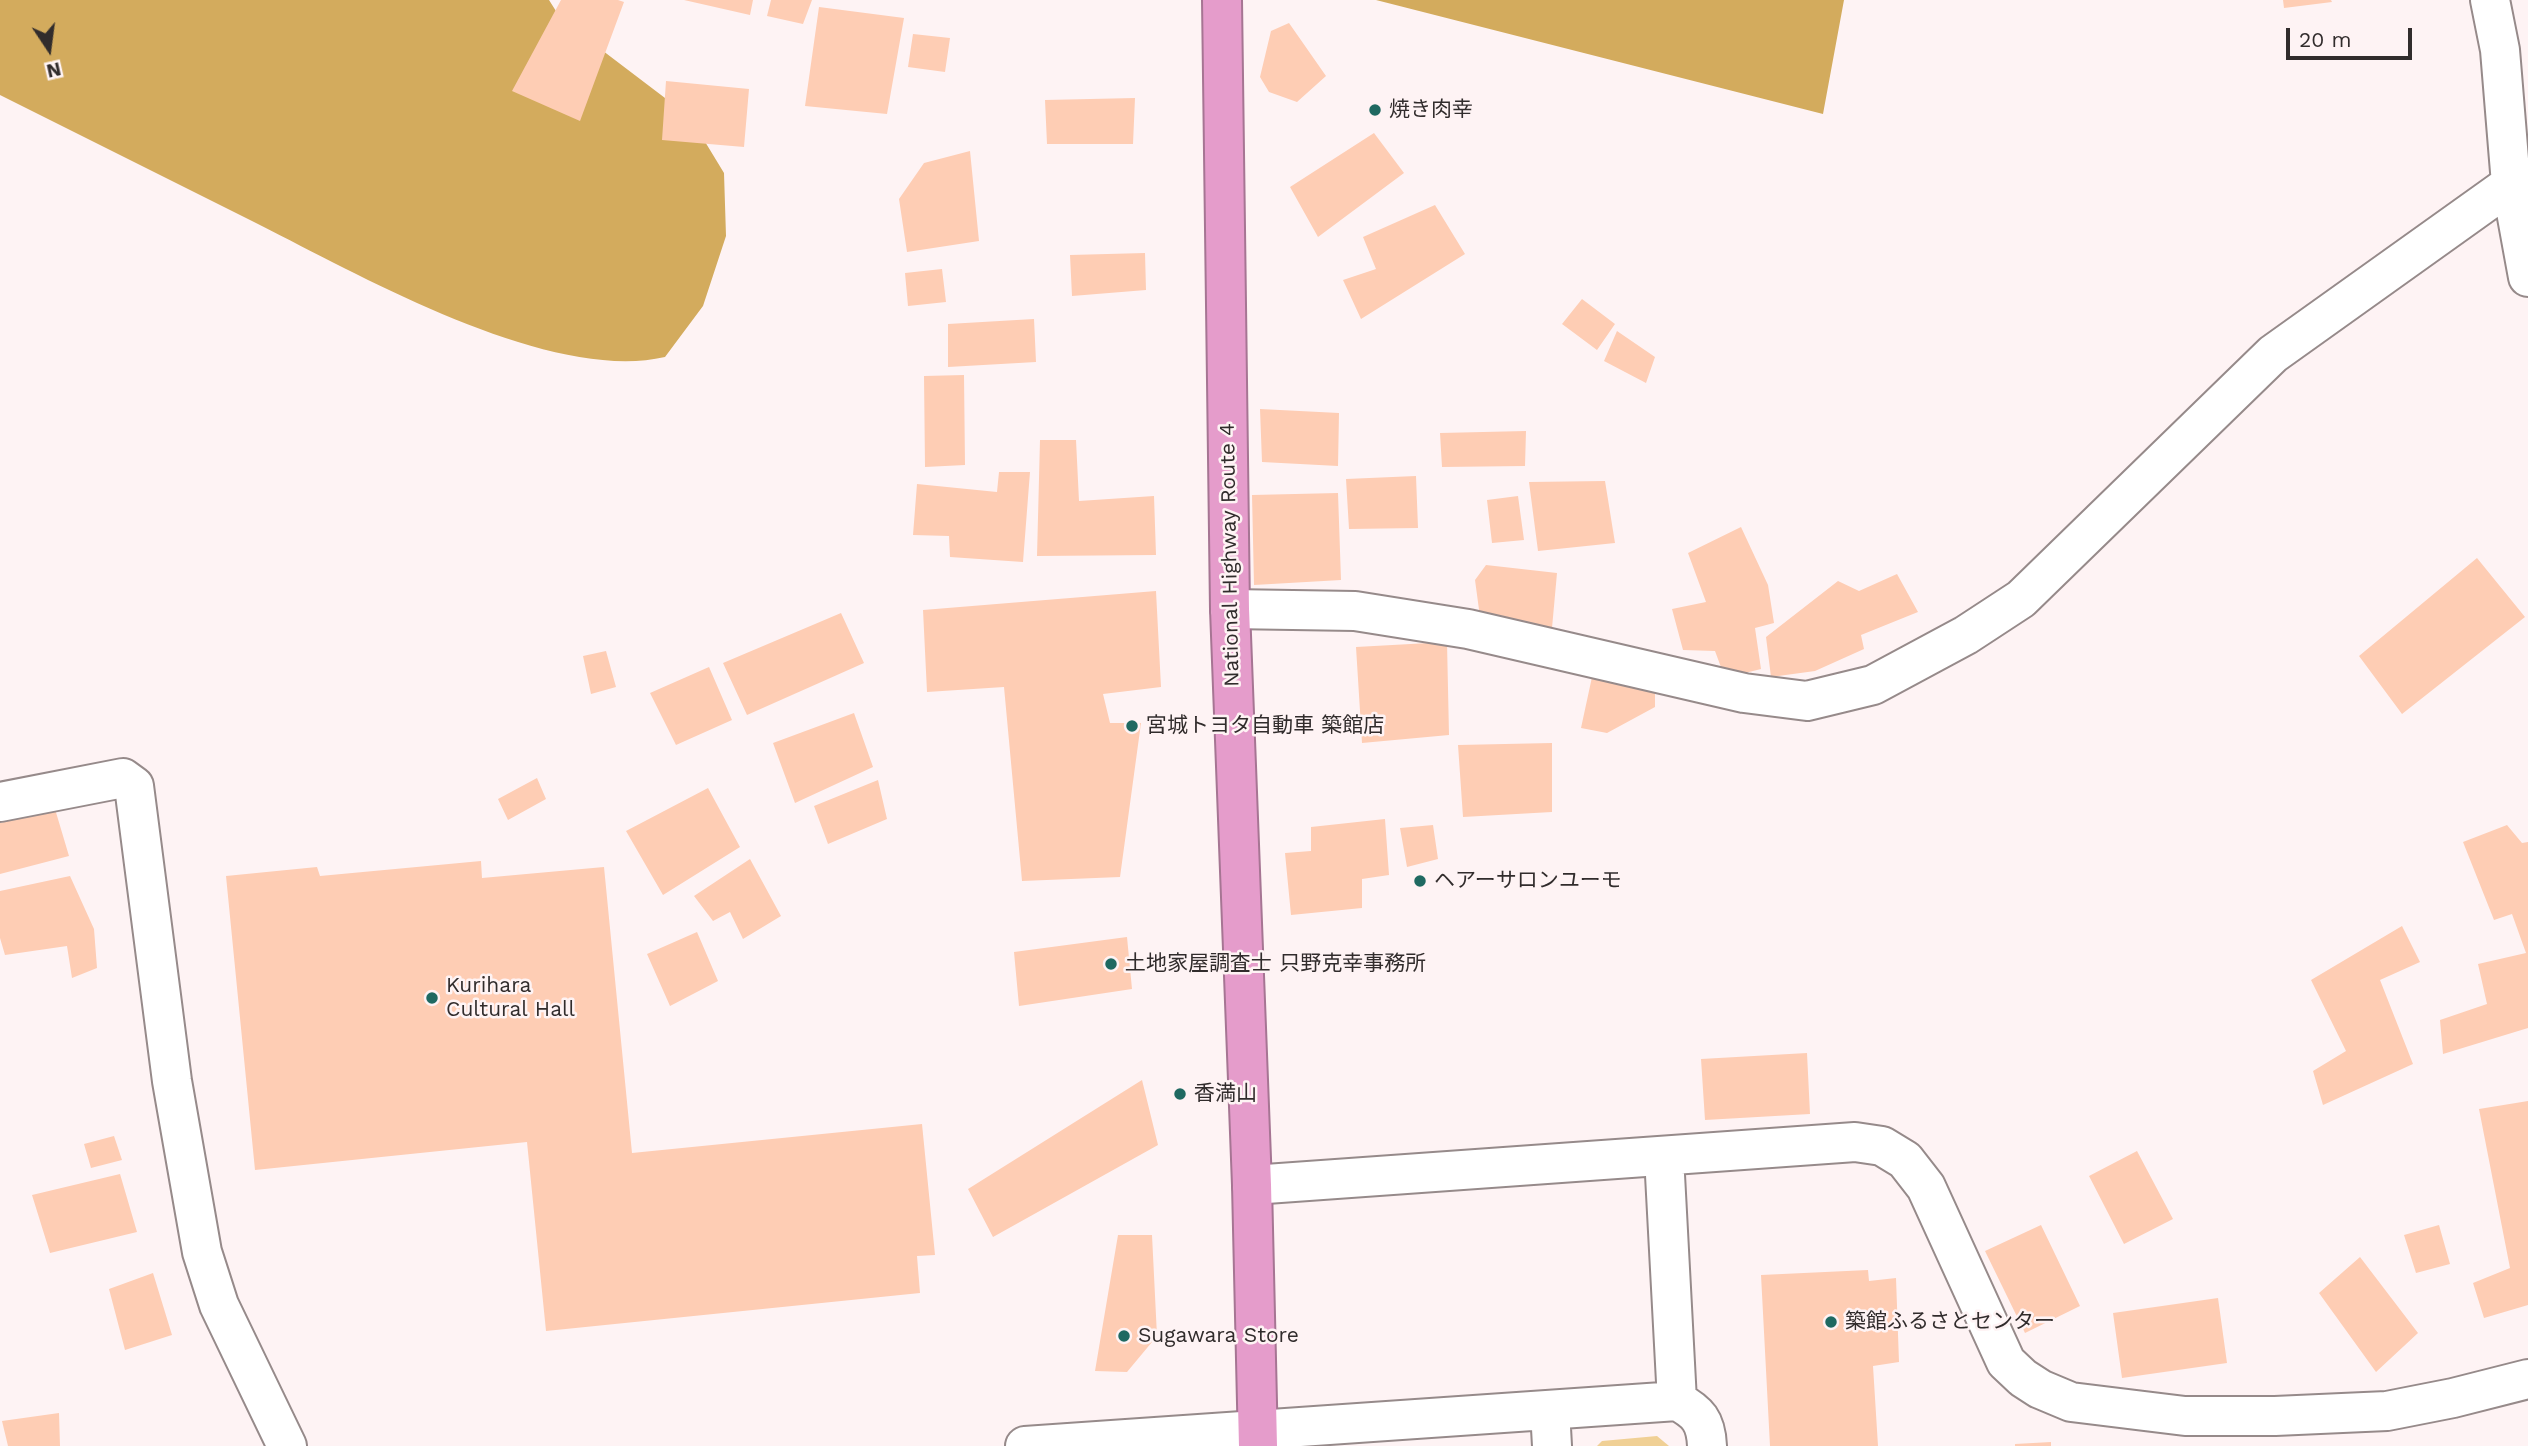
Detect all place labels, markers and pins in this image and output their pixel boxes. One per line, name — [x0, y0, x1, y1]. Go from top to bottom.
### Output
place label: 焼き肉幸 — [1389, 97, 1473, 123]
marker: 焼き肉幸 — [1367, 102, 1383, 118]
place label: 宮城トヨタ自動車 築館店 — [1146, 713, 1384, 739]
marker: 宮城トヨタ自動車 築館店 — [1124, 718, 1140, 734]
place label: ヘアーサロンユーモ — [1434, 868, 1622, 894]
marker: ヘアーサロンユーモ — [1412, 873, 1428, 889]
place label: 土地家屋調査士 只野克幸事務所 — [1125, 951, 1426, 977]
marker: 土地家屋調査士 只野克幸事務所 — [1103, 956, 1119, 972]
place label: Kurihara Cultural Hall — [446, 973, 575, 1023]
marker: Kurihara Cultural Hall — [424, 990, 440, 1006]
place label: 香満山 — [1194, 1081, 1257, 1107]
marker: 香満山 — [1172, 1086, 1188, 1102]
place label: 築館ふるさとセンター — [1845, 1309, 2055, 1335]
marker: 築館ふるさとセンター — [1823, 1314, 1839, 1330]
place label: Sugawara Store — [1138, 1323, 1299, 1349]
marker: Sugawara Store — [1116, 1328, 1132, 1344]

